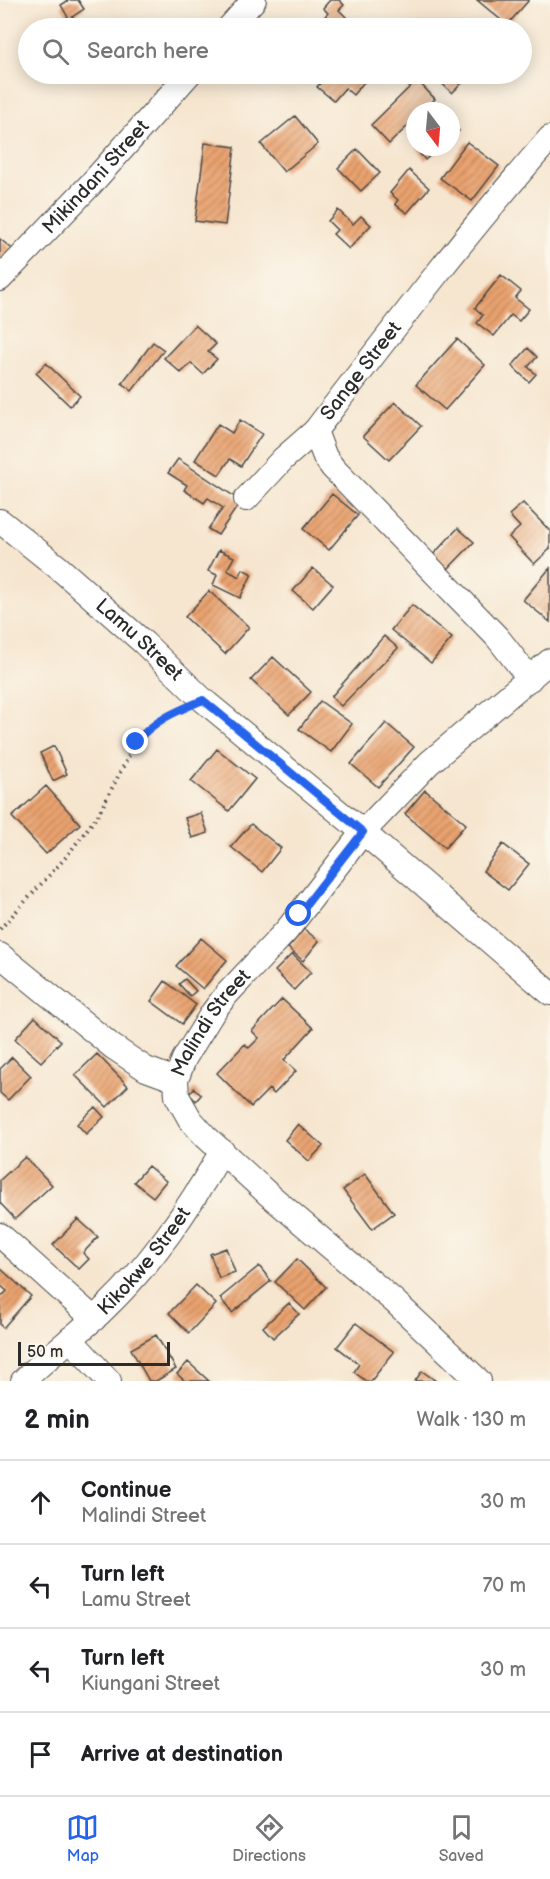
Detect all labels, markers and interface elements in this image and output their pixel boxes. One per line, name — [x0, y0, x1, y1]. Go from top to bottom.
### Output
search box — [18, 18, 532, 84]
icon: search — [39, 35, 72, 68]
text: Search here — [87, 38, 209, 65]
north arrow — [406, 102, 460, 156]
street label: Mikindani Street — [38, 115, 154, 239]
street label: Sange Street — [316, 317, 407, 425]
street label: Lamu Street — [91, 594, 188, 686]
route end — [122, 728, 148, 754]
route start — [285, 900, 311, 926]
street label: Malindi Street — [166, 964, 256, 1080]
street label: Kikokwe Street — [93, 1203, 196, 1320]
scale bar — [18, 1339, 170, 1366]
text: 50 m — [27, 1343, 63, 1362]
text: 2 min — [24, 1405, 90, 1436]
text: Walk · 130 m — [417, 1408, 526, 1432]
text: Continue — [81, 1477, 171, 1504]
icon: ahead — [24, 1486, 57, 1519]
text: 30 m — [480, 1490, 526, 1514]
text: Malindi Street — [81, 1504, 206, 1528]
text: Turn left — [81, 1561, 165, 1588]
icon: left — [24, 1570, 57, 1603]
text: 70 m — [482, 1574, 526, 1598]
text: Lamu Street — [81, 1588, 191, 1612]
text: Turn left — [81, 1645, 165, 1672]
icon: left — [24, 1654, 57, 1687]
text: 30 m — [480, 1658, 526, 1682]
text: Kiungani Street — [81, 1672, 220, 1696]
icon: arrive — [24, 1738, 57, 1771]
text: Arrive at destination — [81, 1741, 283, 1768]
tab: Map — [66, 1811, 99, 1866]
tab: Directions — [232, 1811, 306, 1866]
tab: Saved — [439, 1811, 484, 1866]

